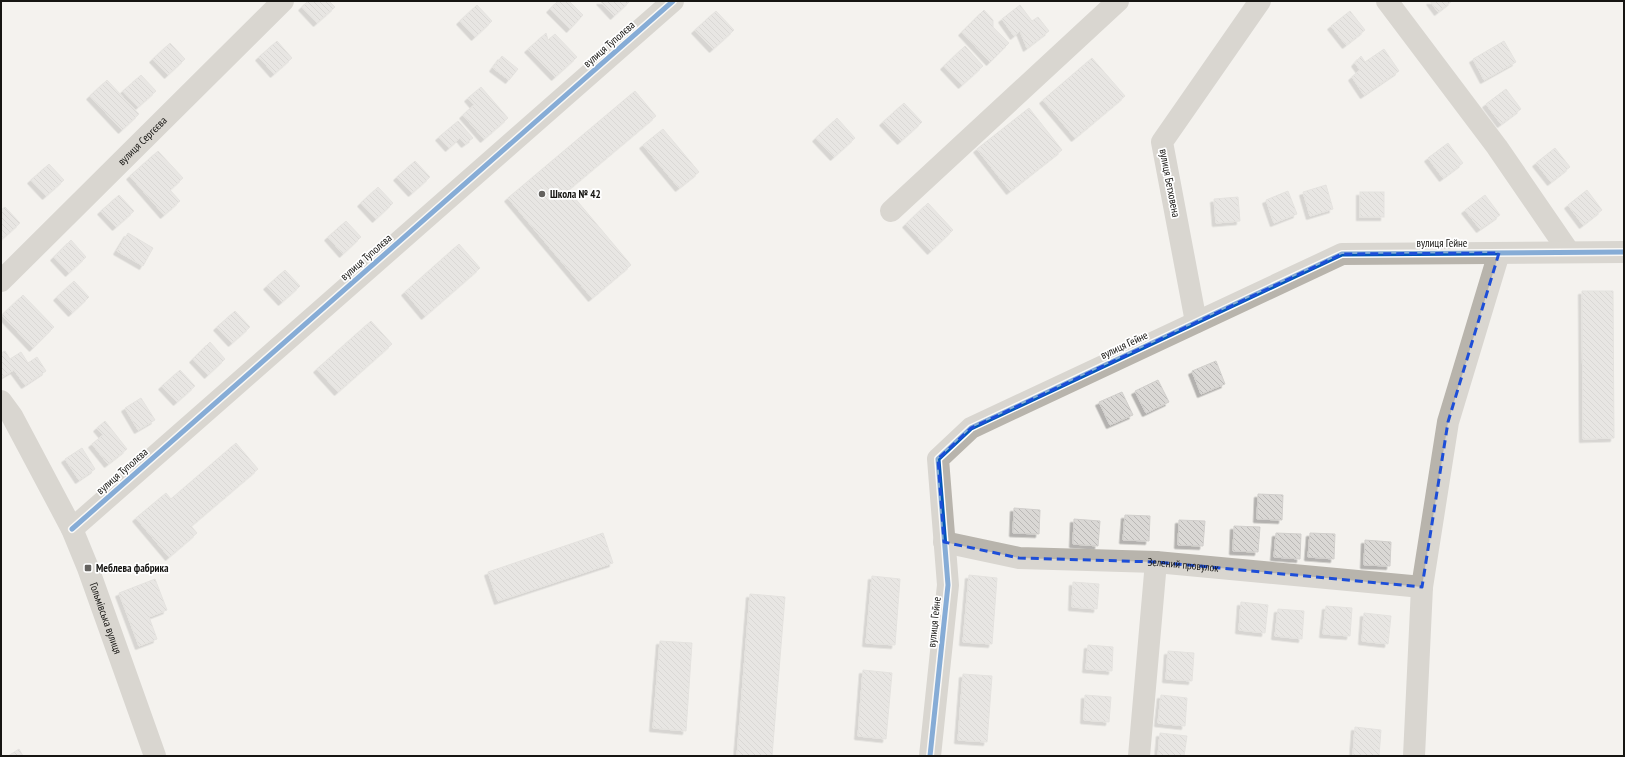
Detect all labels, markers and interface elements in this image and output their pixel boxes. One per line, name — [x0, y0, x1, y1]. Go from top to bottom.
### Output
street label: вулиця Туполєва — [580, 18, 638, 70]
street label: вулиця Сергєєва — [115, 113, 170, 168]
street label: вулиця Бетховена — [1157, 148, 1183, 218]
place label: Школа № 42 — [550, 187, 601, 201]
marker: Школа № 42 — [537, 189, 547, 199]
street label: вулиця Туполєва — [337, 231, 395, 283]
street label: вулиця Гейне — [1417, 236, 1468, 250]
street label: вулиця Гейне — [1098, 328, 1150, 362]
street label: вулиця Туполєва — [93, 445, 151, 497]
street label: Зелений провулок — [1147, 555, 1220, 575]
place label: Меблева фабрика — [96, 561, 169, 575]
marker: Меблева фабрика — [83, 563, 93, 573]
street label: Гольмівська вулиця — [87, 581, 125, 656]
street label: вулиця Гейне — [924, 596, 944, 648]

